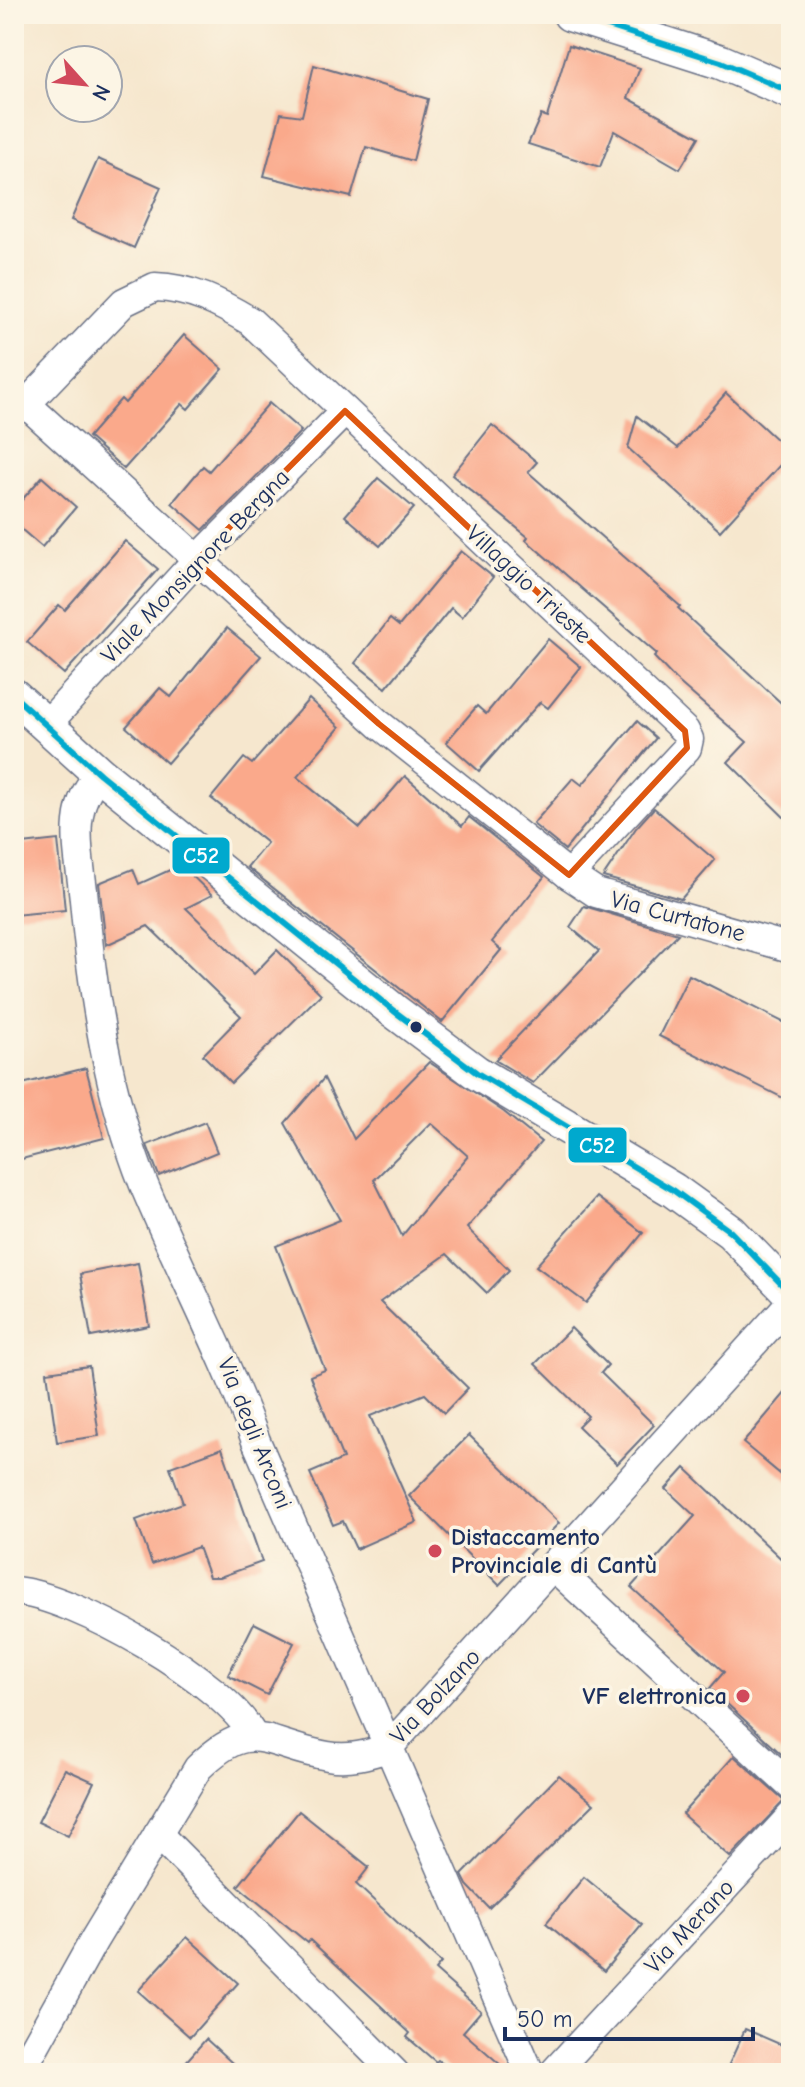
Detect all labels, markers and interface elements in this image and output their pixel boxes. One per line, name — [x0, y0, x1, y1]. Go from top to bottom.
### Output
north arrow — [44, 44, 124, 124]
text: N — [86, 80, 116, 105]
street label: Viale Monsignore Bergna — [95, 463, 295, 669]
street label: Villaggio Trieste — [461, 519, 597, 649]
line badge: C52 — [171, 836, 231, 875]
text: C52 — [183, 843, 219, 869]
street label: Via Curtatone — [608, 885, 748, 947]
unlabelled marker — [408, 1019, 424, 1035]
line badge: C52 — [567, 1126, 628, 1164]
text: C52 — [579, 1133, 615, 1159]
street label: Via degli Arconi — [212, 1353, 298, 1513]
place label: Distaccamento Provinciale di Cantù — [451, 1523, 657, 1579]
marker: Distaccamento Provinciale di Cantù — [426, 1542, 444, 1560]
street label: Via Bolzano — [384, 1643, 486, 1749]
place label: VF elettronica — [583, 1682, 727, 1710]
marker: VF elettronica — [734, 1687, 752, 1705]
street label: Via Merano — [638, 1873, 740, 1979]
scale bar — [505, 1991, 753, 2041]
text: 50 m — [517, 2005, 573, 2033]

